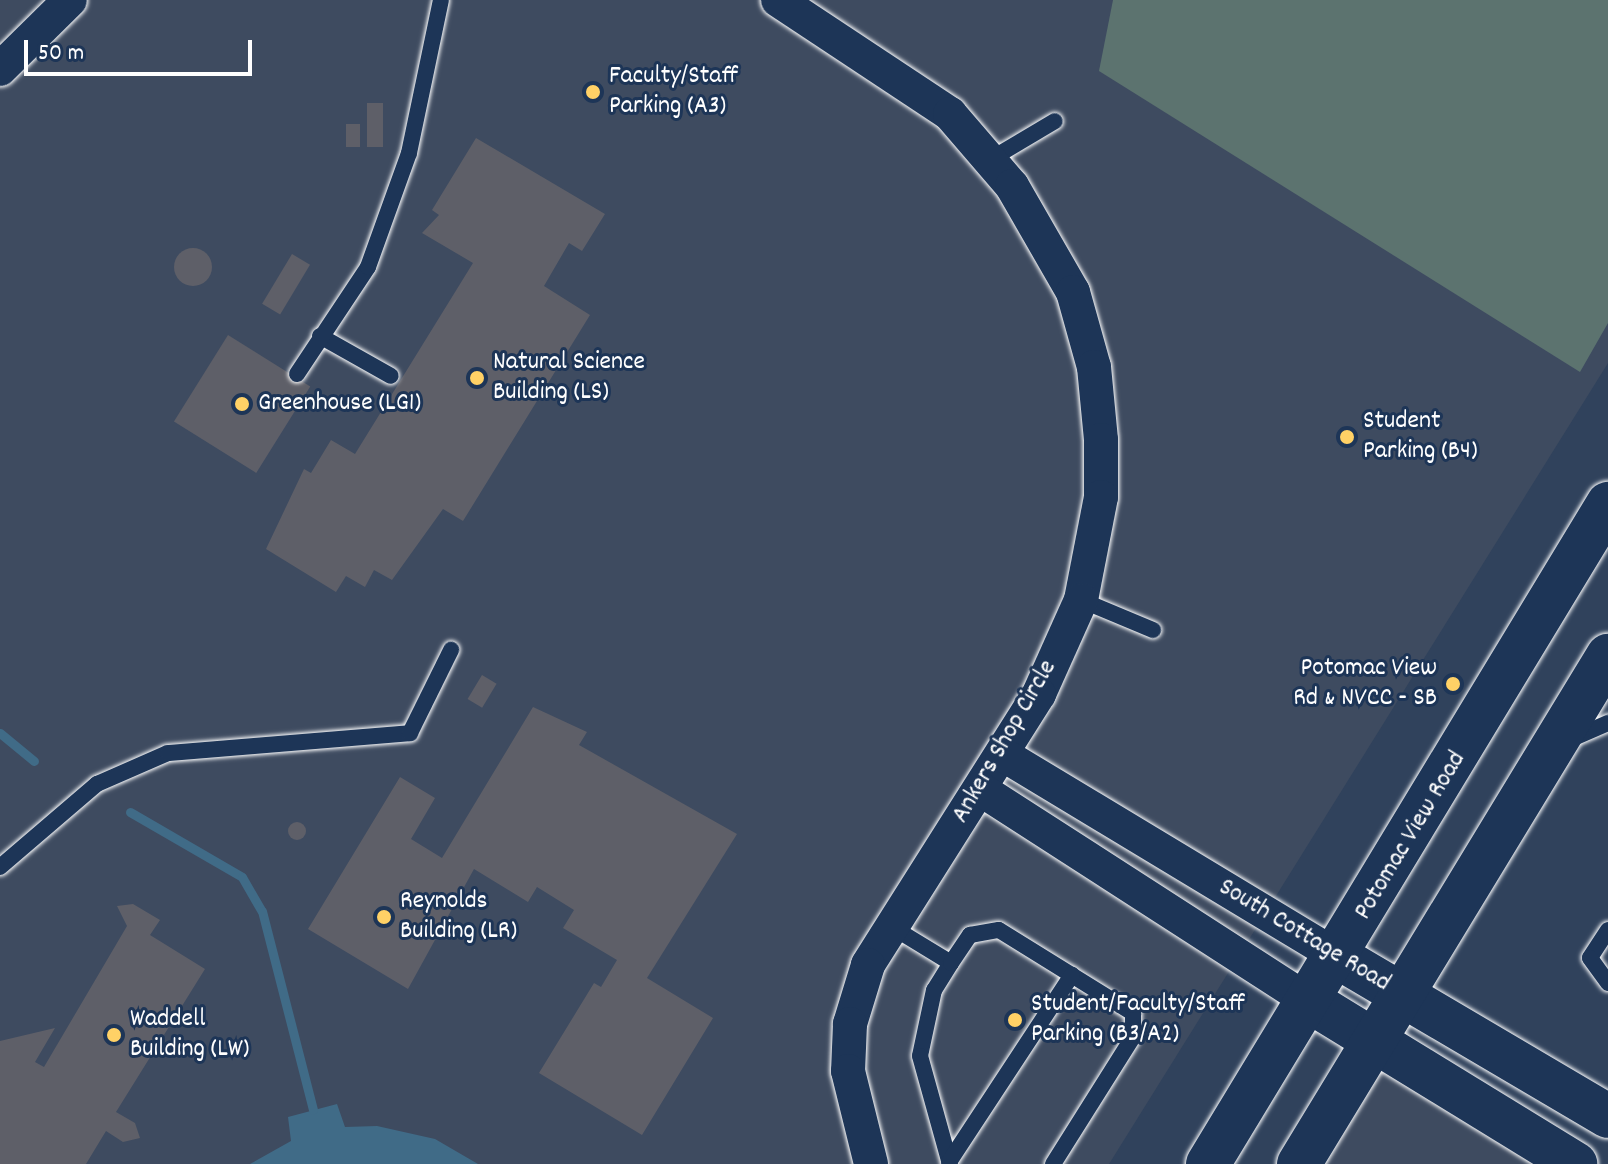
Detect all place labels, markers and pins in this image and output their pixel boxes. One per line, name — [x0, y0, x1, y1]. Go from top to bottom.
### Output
place label: Faculty/Staff Parking (A3) — [609, 61, 739, 122]
marker: Faculty/Staff Parking (A3) — [584, 83, 602, 101]
place label: Natural Science Building (LS) — [493, 347, 645, 408]
marker: Natural Science Building (LS) — [468, 369, 486, 387]
place label: Greenhouse (LG1) — [258, 388, 421, 420]
marker: Greenhouse (LG1) — [233, 395, 251, 413]
place label: Student Parking (B4) — [1363, 406, 1478, 468]
marker: Student Parking (B4) — [1338, 428, 1356, 446]
place label: Potomac View Rd & NVCC - SB — [1293, 653, 1437, 714]
marker: Potomac View Rd & NVCC - SB — [1444, 675, 1462, 693]
place label: Reynolds Building (LR) — [400, 886, 517, 948]
marker: Reynolds Building (LR) — [375, 908, 393, 926]
place label: Student/Faculty/Staff Parking (B3/A2) — [1031, 989, 1246, 1050]
place label: Waddell Building (LW) — [130, 1004, 249, 1066]
marker: Student/Faculty/Staff Parking (B3/A2) — [1006, 1011, 1024, 1029]
marker: Waddell Building (LW) — [105, 1026, 123, 1044]

